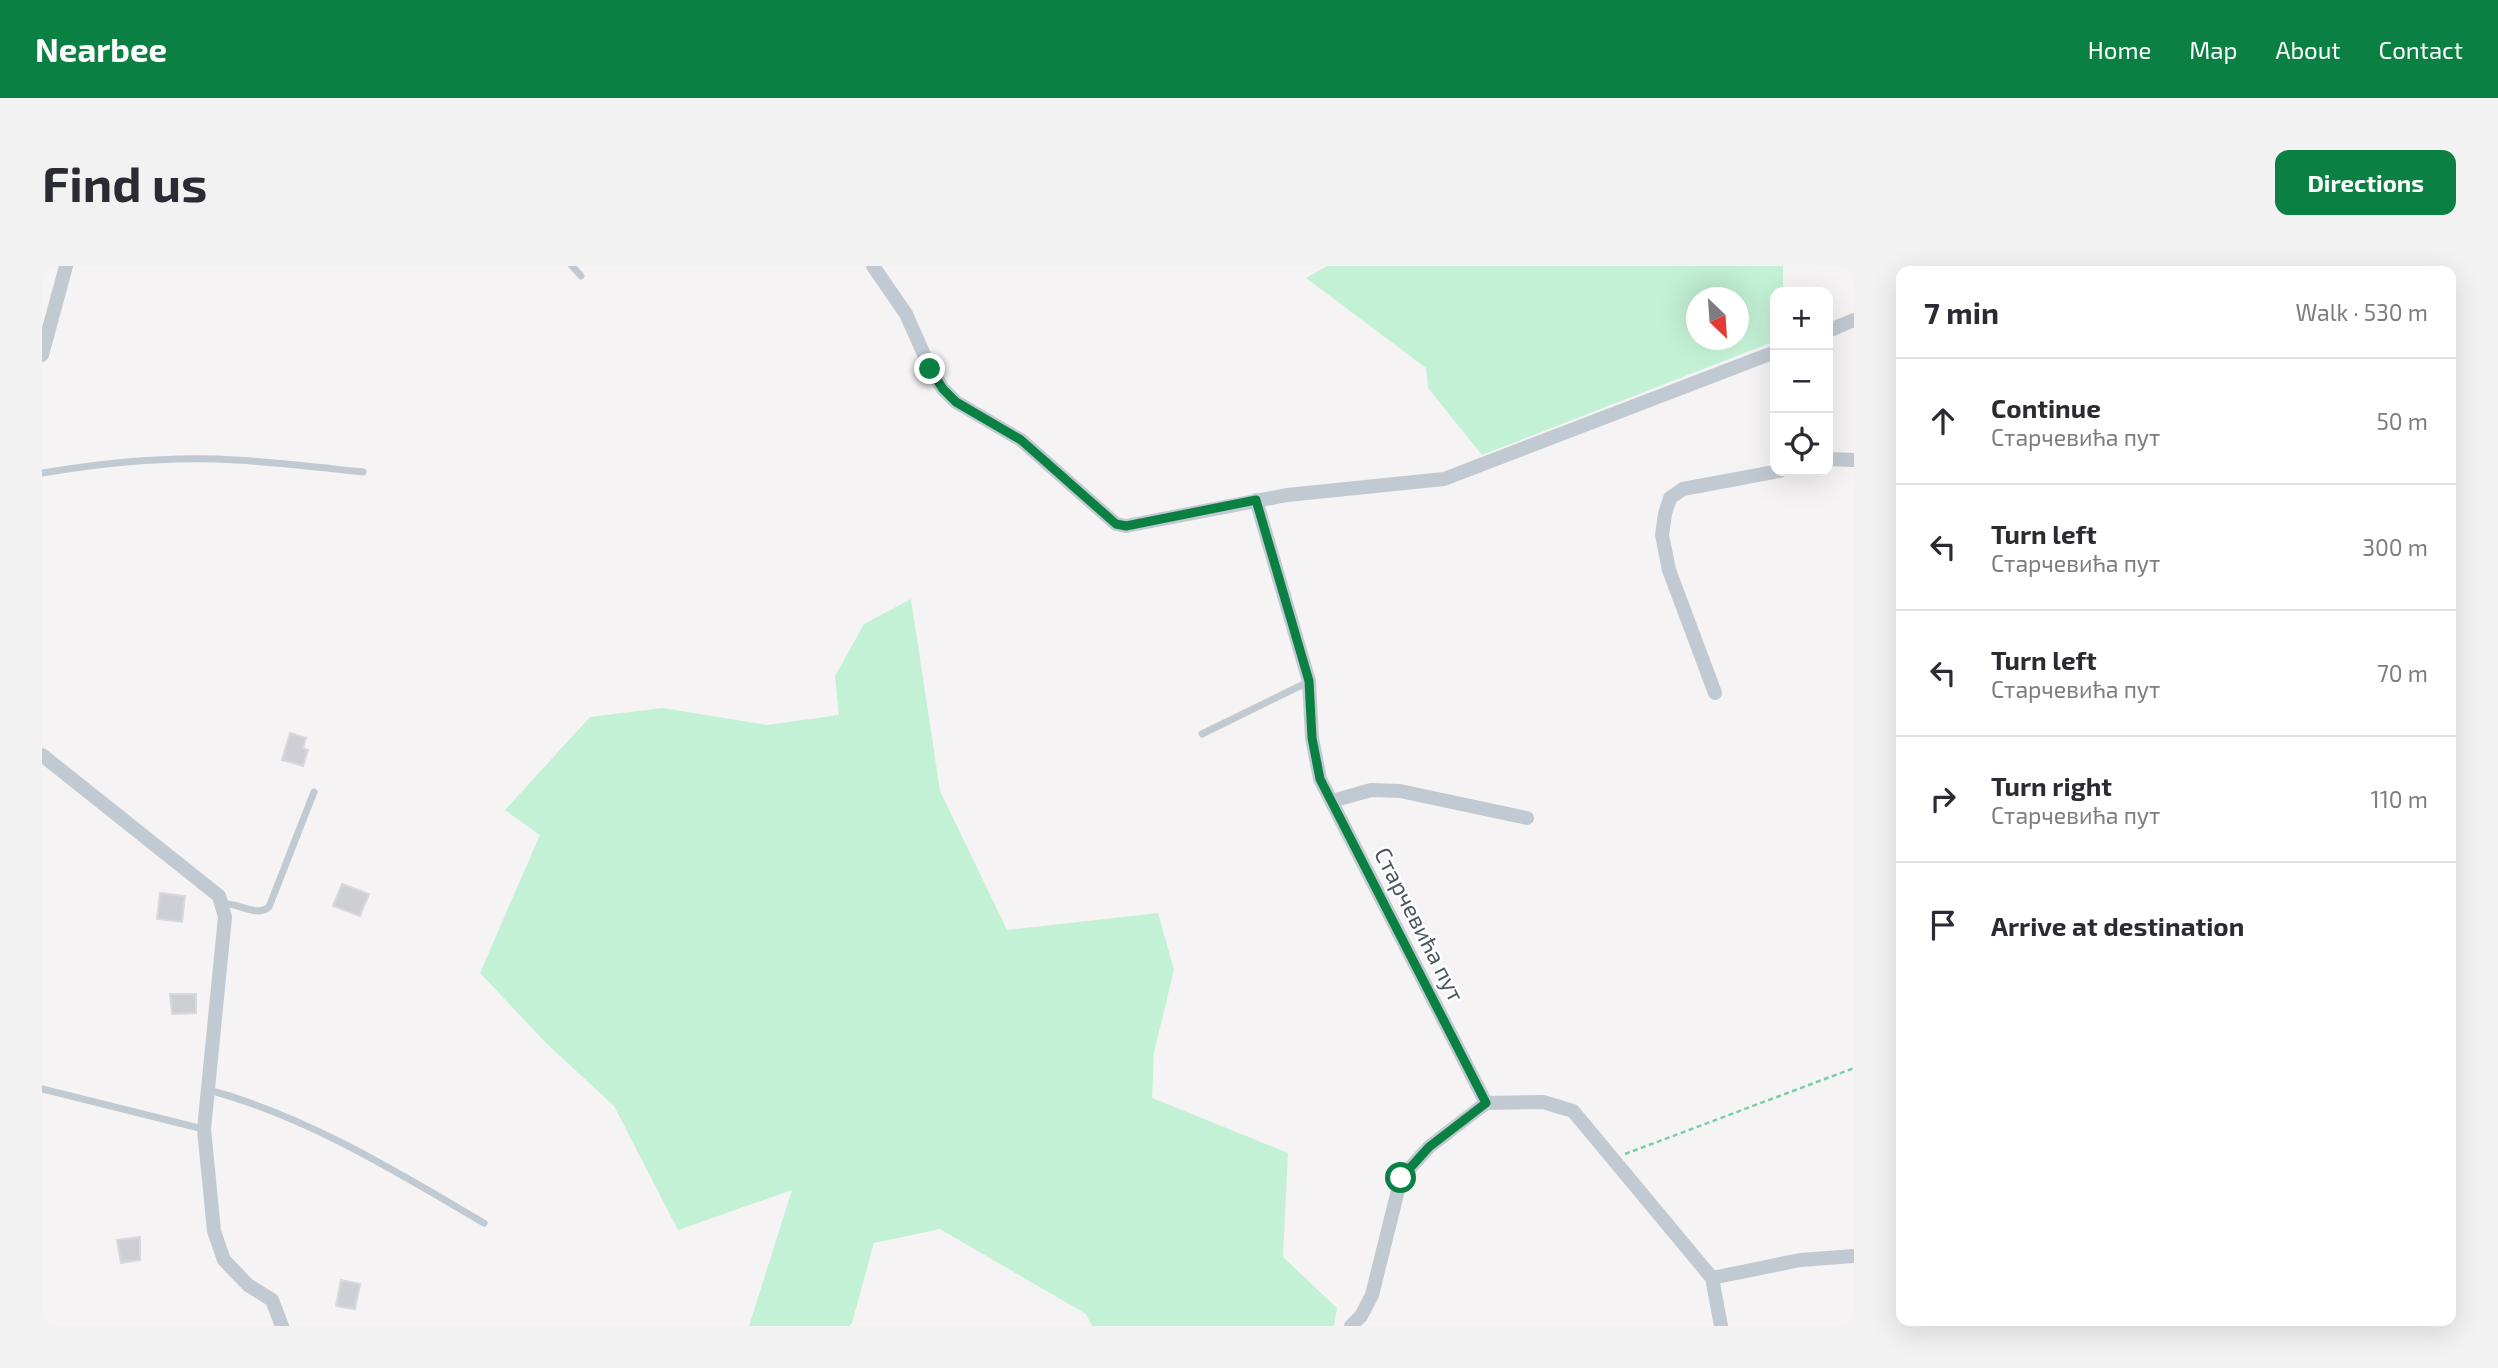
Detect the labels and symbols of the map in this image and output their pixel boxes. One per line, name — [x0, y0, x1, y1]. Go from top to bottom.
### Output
north arrow — [1686, 287, 1749, 350]
route end — [914, 353, 945, 384]
street label: Старчевића пут — [1368, 842, 1471, 1006]
route start — [1385, 1162, 1416, 1193]

